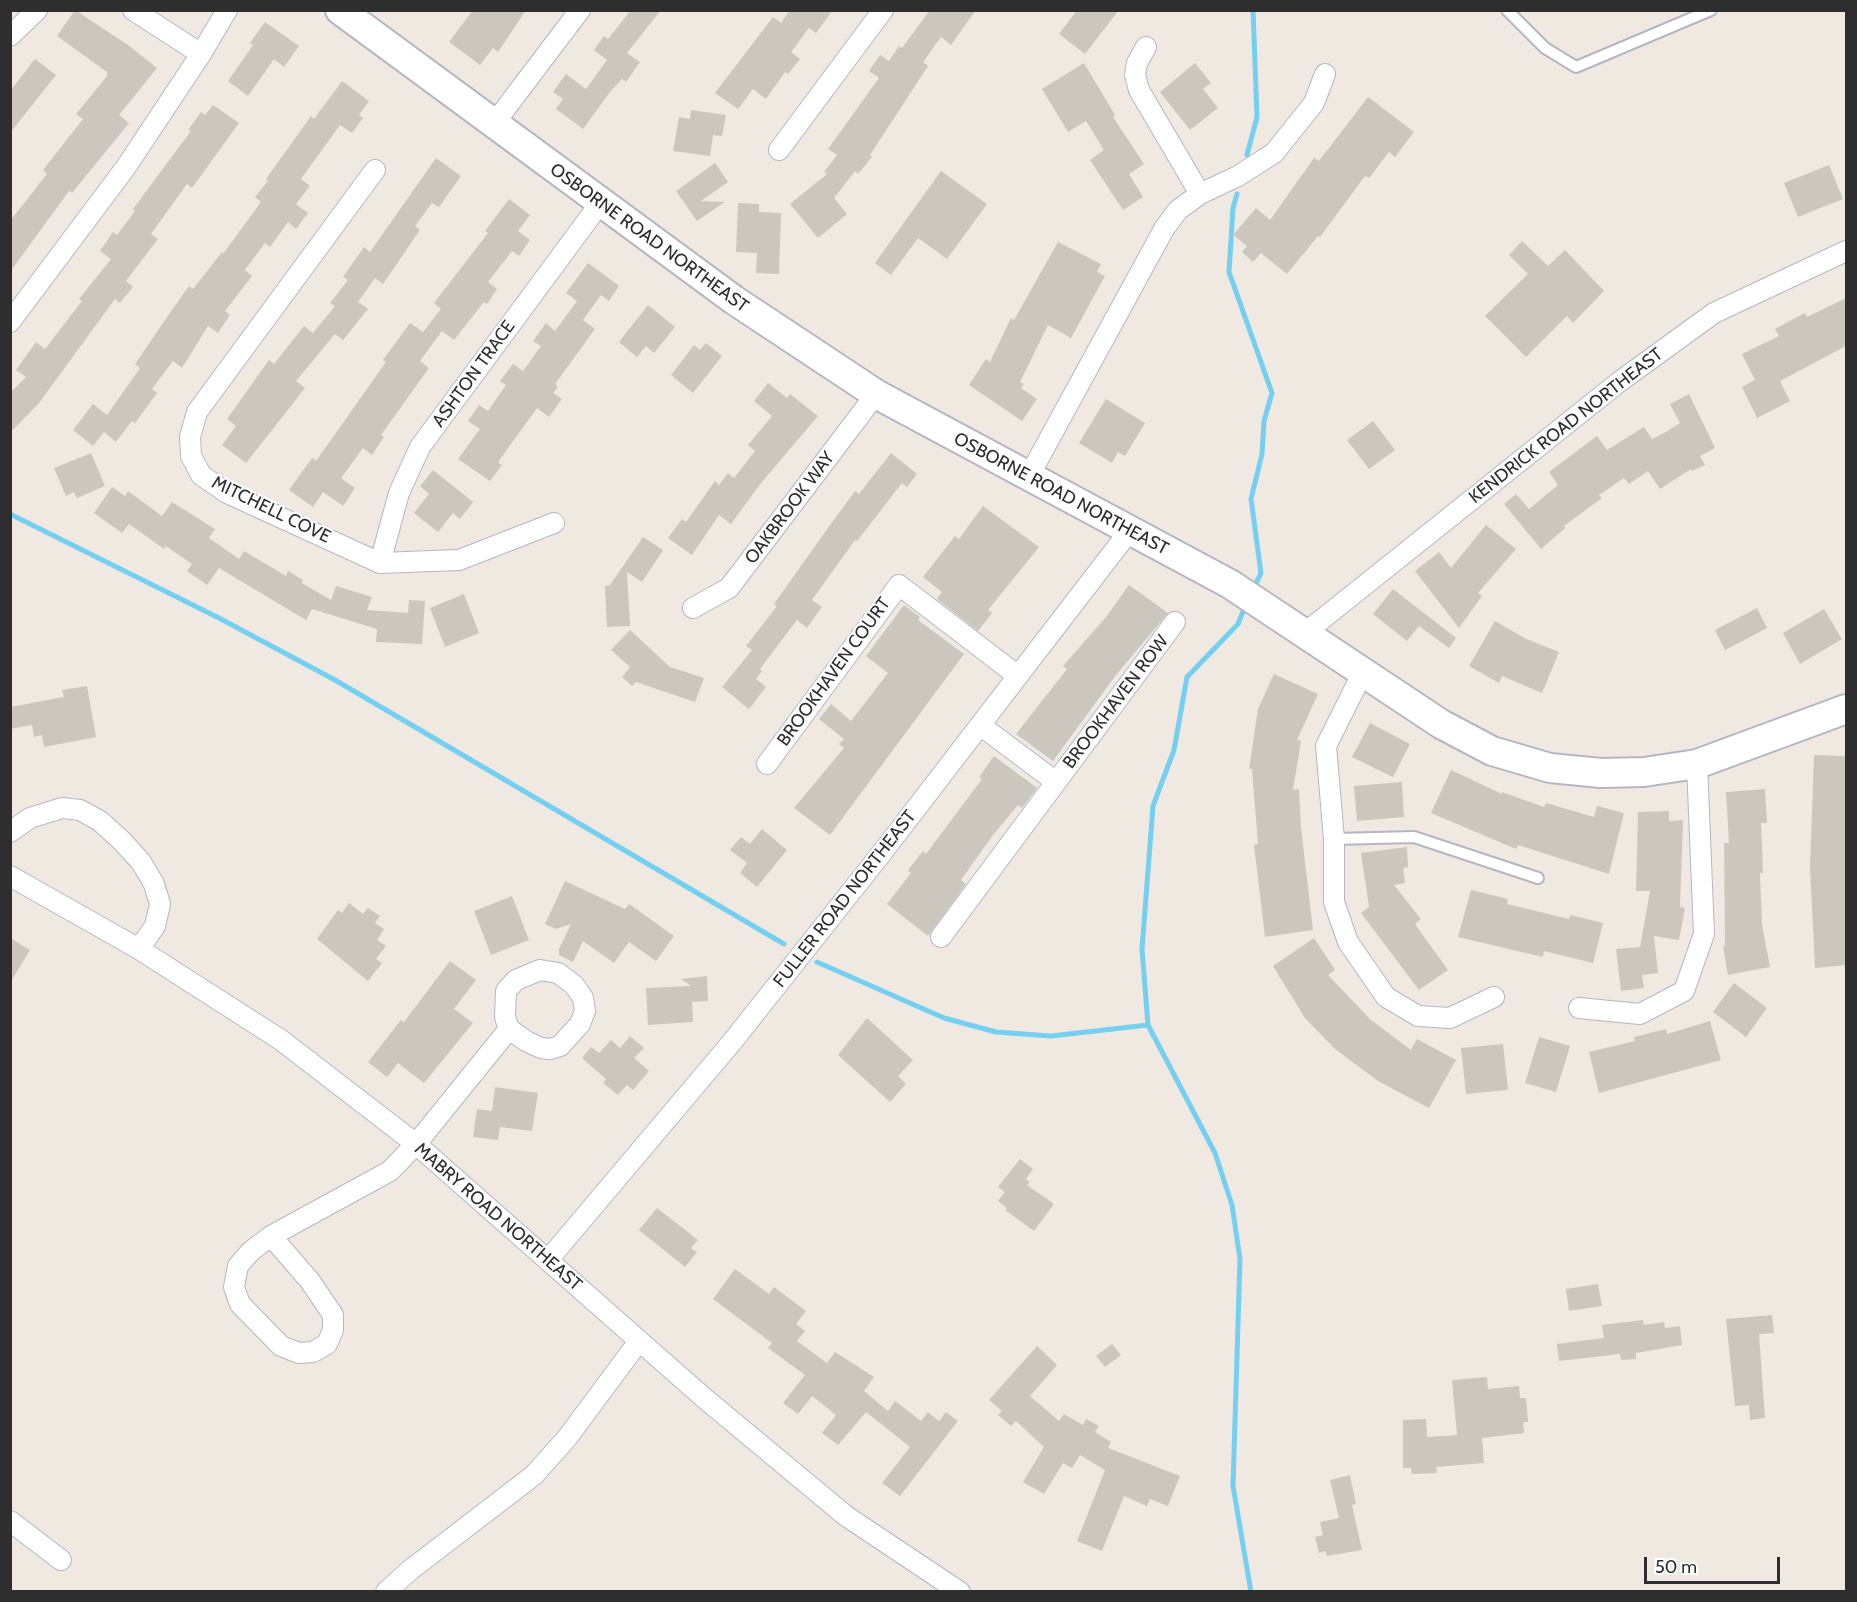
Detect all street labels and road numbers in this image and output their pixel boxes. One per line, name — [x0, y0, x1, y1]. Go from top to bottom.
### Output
street label: OSBORNE ROAD NORTHEAST — [546, 159, 752, 317]
street label: ASHTON TRACE — [428, 317, 520, 431]
street label: KENDRICK ROAD NORTHEAST — [1465, 344, 1667, 508]
street label: OSBORNE ROAD NORTHEAST — [950, 428, 1172, 560]
street label: OAKBROOK WAY — [741, 448, 839, 568]
street label: MITCHELL COVE — [208, 472, 334, 548]
street label: BROOKHAVEN COURT — [773, 594, 895, 750]
street label: BROOKHAVEN ROW — [1059, 631, 1173, 773]
street label: FULLER ROAD NORTHEAST — [769, 806, 921, 992]
street label: MABRY ROAD NORTHEAST — [410, 1138, 586, 1296]

